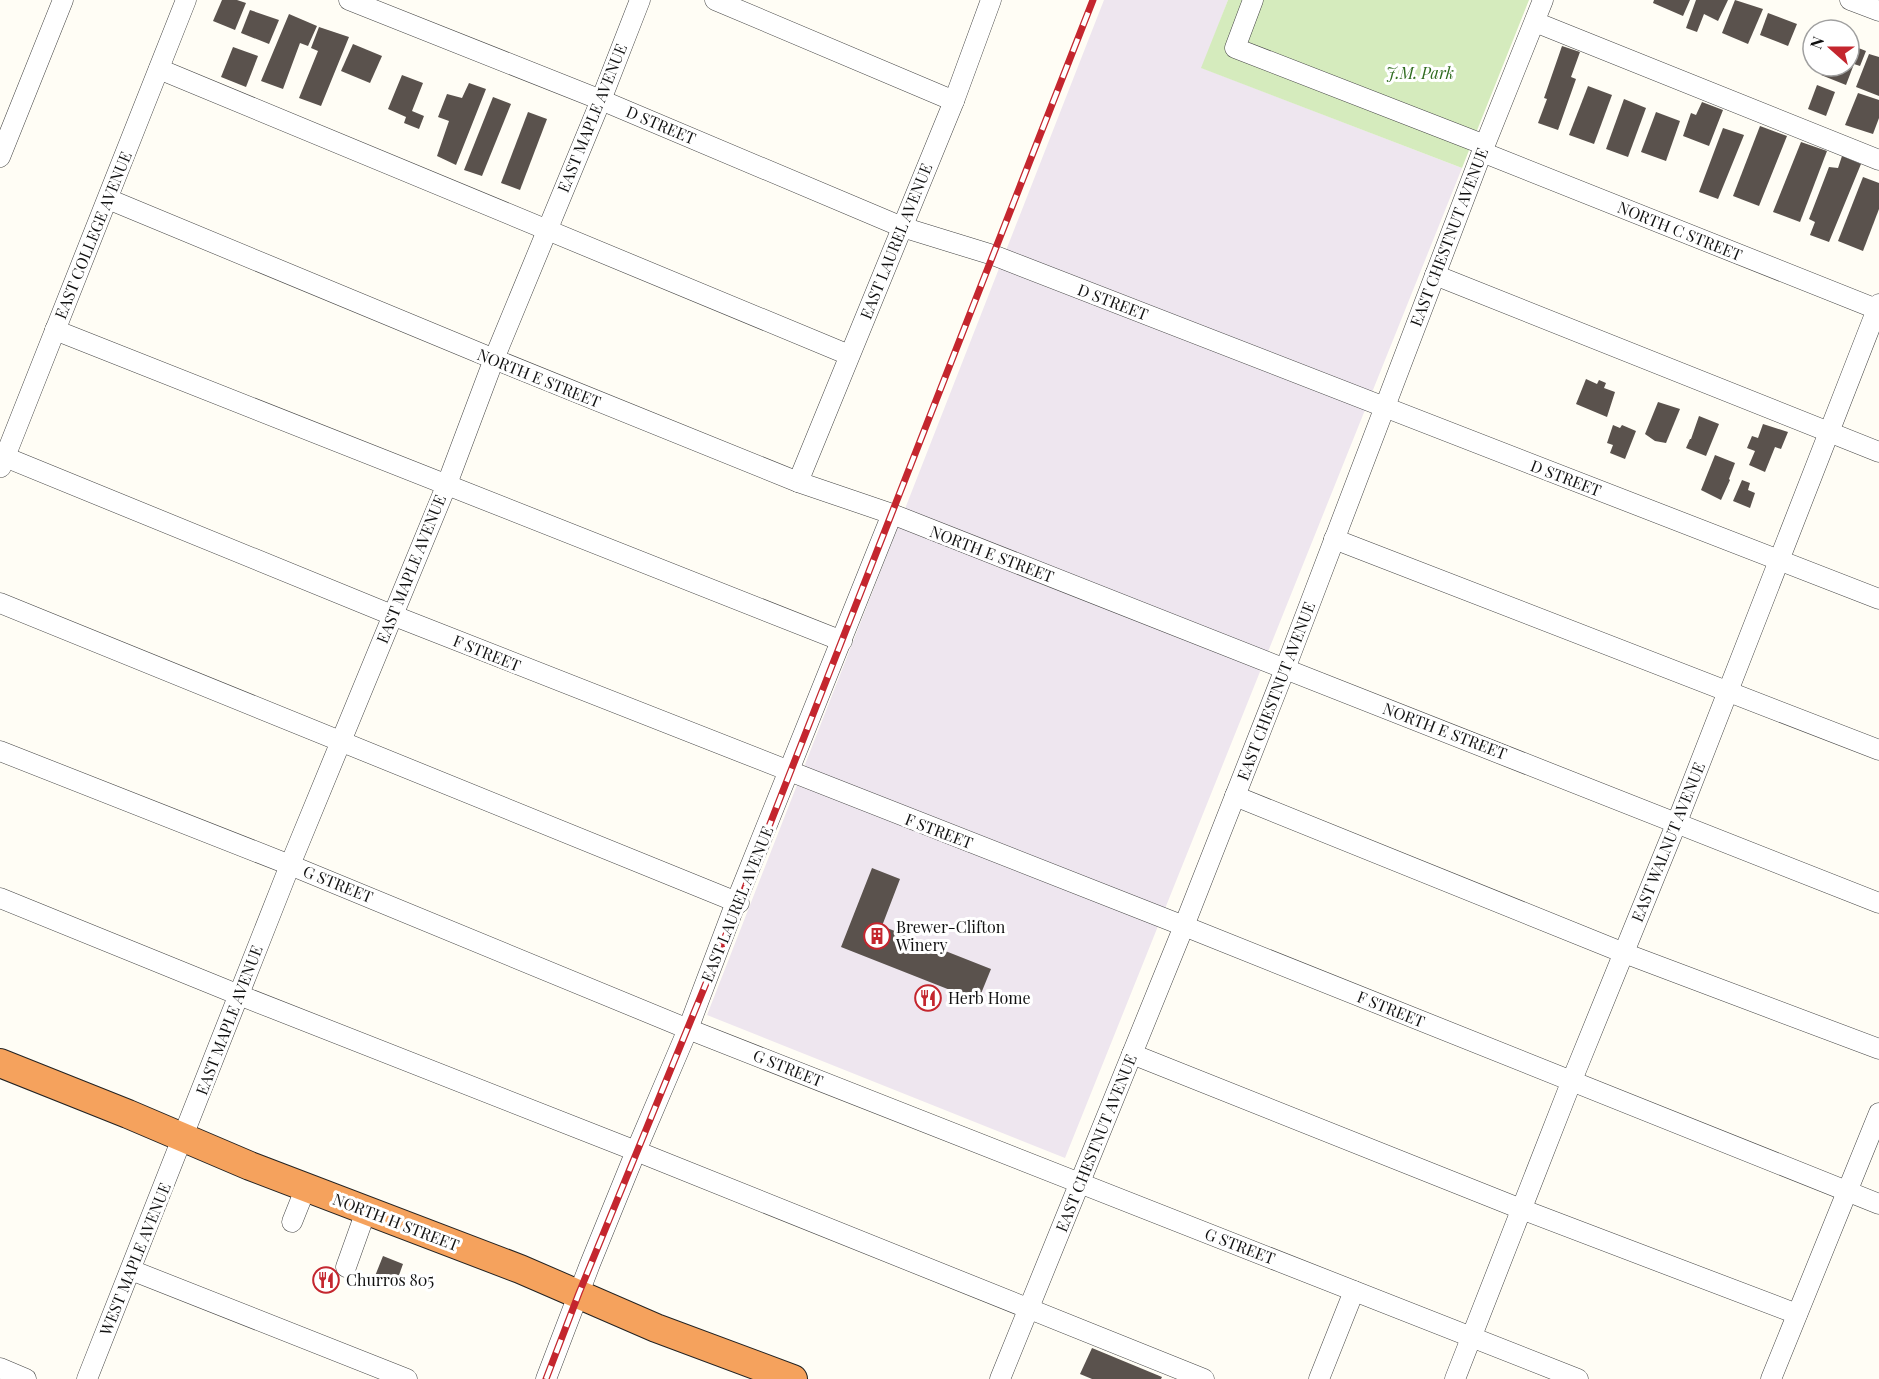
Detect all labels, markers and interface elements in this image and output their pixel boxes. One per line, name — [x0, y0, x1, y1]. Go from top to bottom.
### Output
north arrow — [1801, 18, 1861, 78]
text: N — [1805, 33, 1829, 52]
street label: EAST MAPLE AVENUE — [552, 40, 631, 195]
park label: J.M. Park — [1386, 62, 1454, 83]
street label: D STREET — [623, 100, 699, 149]
street label: EAST CHESTNUT AVENUE — [1405, 145, 1492, 329]
street label: EAST COLLEGE AVENUE — [49, 148, 136, 322]
street label: EAST LAUREL AVENUE — [855, 160, 936, 322]
street label: NORTH C STREET — [1615, 196, 1746, 265]
street label: D STREET — [1075, 278, 1152, 325]
street label: NORTH E STREET — [474, 343, 604, 412]
street label: D STREET — [1528, 454, 1605, 501]
street label: EAST MAPLE AVENUE — [371, 491, 450, 646]
street label: NORTH E STREET — [927, 520, 1057, 587]
street label: EAST CHESTNUT AVENUE — [1232, 599, 1319, 783]
street label: F STREET — [450, 629, 524, 676]
street label: NORTH E STREET — [1380, 697, 1510, 764]
street label: EAST WALNUT AVENUE — [1626, 759, 1709, 925]
street label: F STREET — [902, 808, 976, 853]
street label: EAST LAUREL AVENUE — [696, 823, 777, 985]
street label: G STREET — [300, 860, 376, 907]
place label: Brewer-Clifton Winery — [895, 916, 1006, 955]
building icon: Brewer-Clifton Winery — [862, 921, 892, 951]
street label: EAST MAPLE AVENUE — [190, 942, 267, 1098]
restaurant icon: Herb Home — [913, 983, 943, 1013]
street label: F STREET — [1354, 985, 1428, 1032]
place label: Herb Home — [948, 987, 1031, 1008]
street label: G STREET — [750, 1044, 826, 1091]
street label: EAST CHESTNUT AVENUE — [1050, 1051, 1141, 1235]
street label: WEST MAPLE AVENUE — [94, 1179, 175, 1339]
street label: NORTH H STREET — [330, 1188, 462, 1255]
street label: G STREET — [1202, 1223, 1278, 1269]
restaurant icon: Churros 805 — [311, 1265, 341, 1295]
place label: Churros 805 — [346, 1269, 434, 1290]

